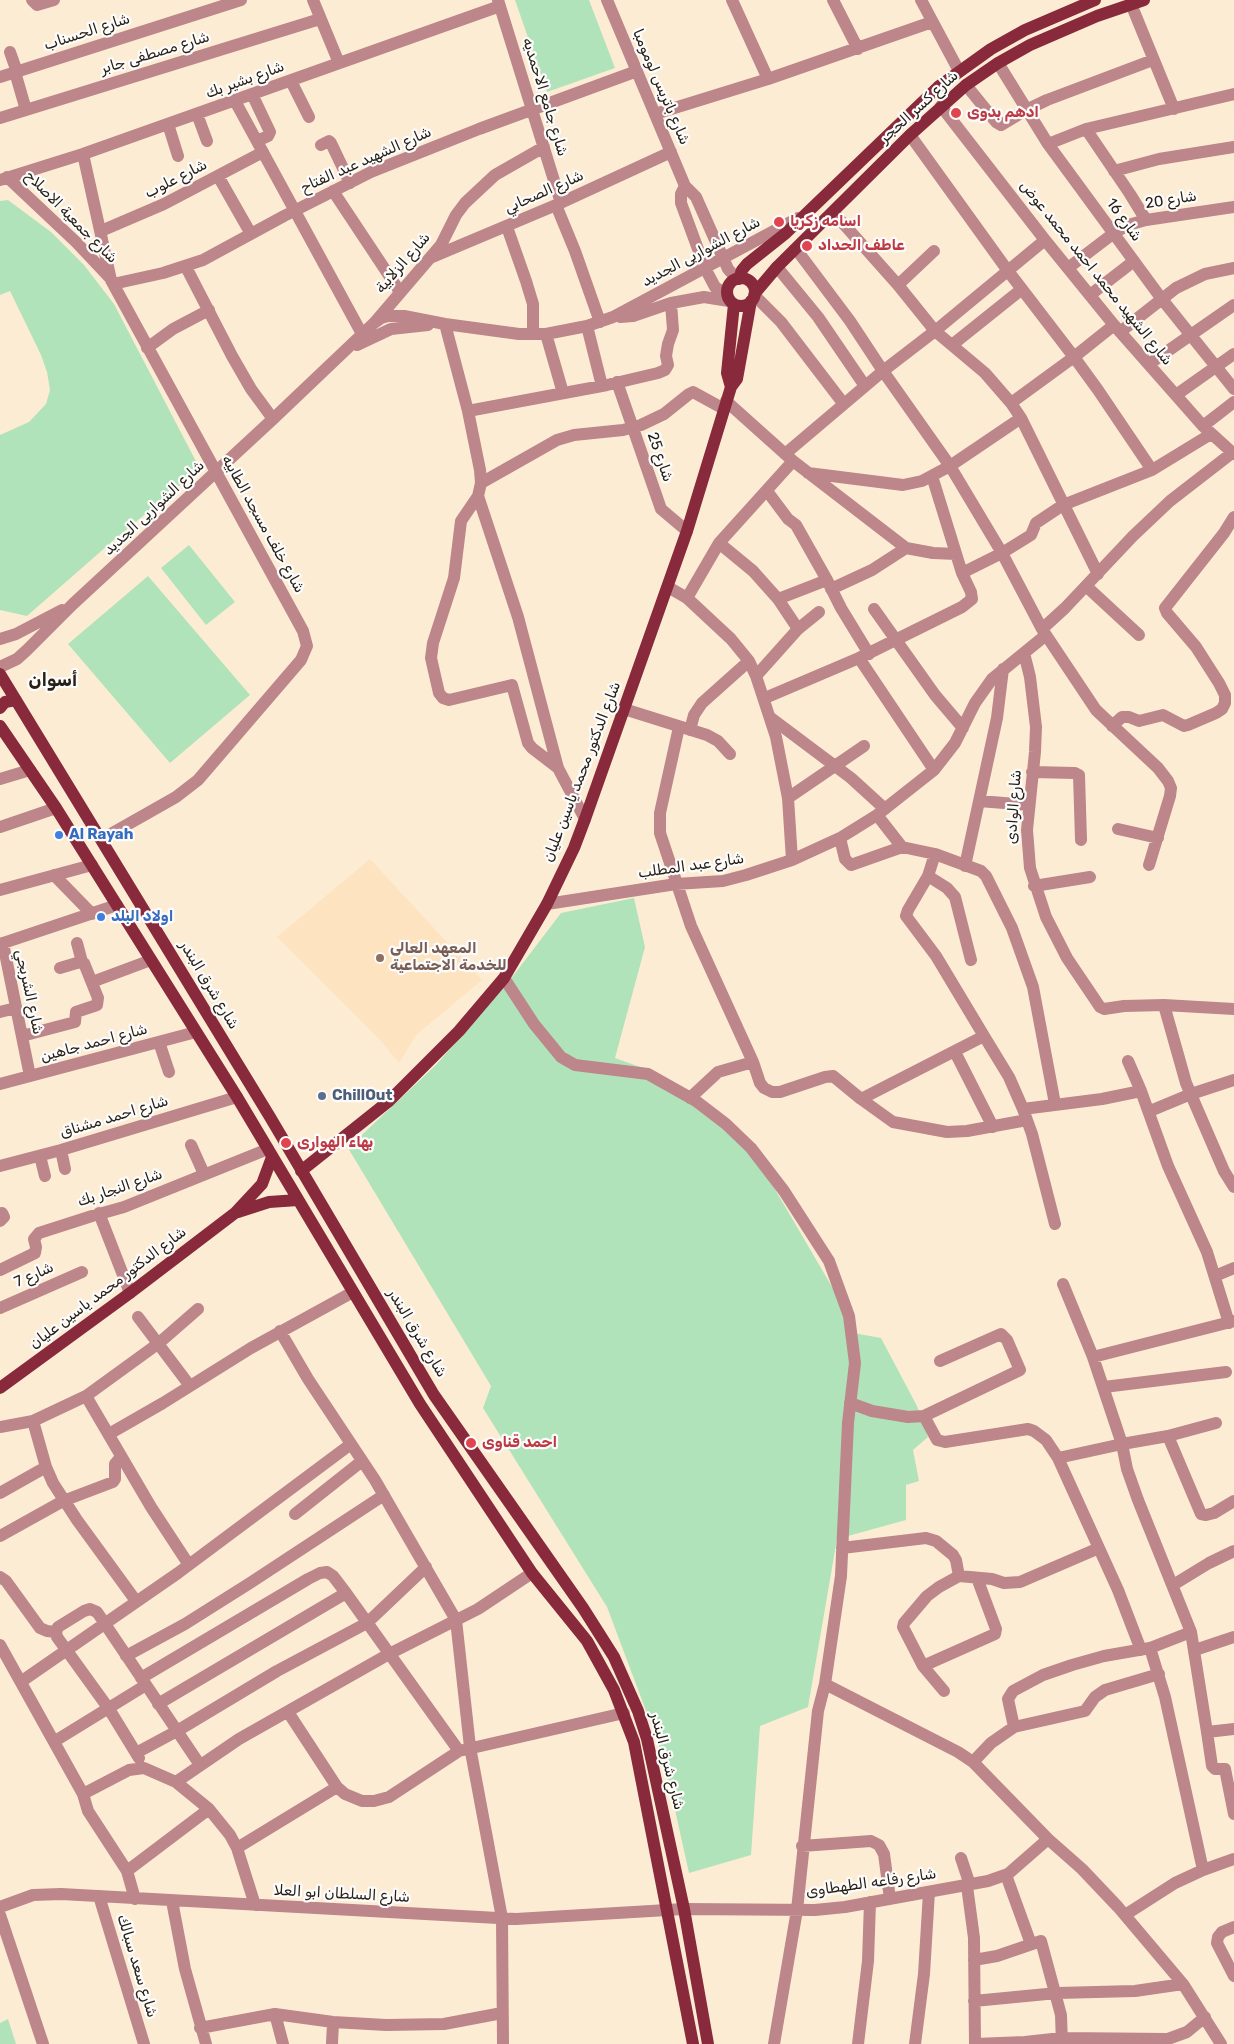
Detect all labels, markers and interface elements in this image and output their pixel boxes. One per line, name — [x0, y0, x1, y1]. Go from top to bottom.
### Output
street label: شارع الحسناب — [42, 10, 132, 54]
street label: شارع باتريس لومومبا — [628, 26, 694, 148]
street label: شارع مصطفى جابر — [98, 28, 212, 78]
street label: شارع جامع الاحمديه — [518, 35, 572, 159]
street label: شارع بشير بك — [203, 57, 287, 103]
street label: شارع كسر الحجر — [876, 67, 962, 147]
place label: ادهم بدوى — [967, 104, 1039, 122]
marker: ادهم بدوى — [949, 106, 963, 120]
street label: شارع الشهيد عبد الفتاح — [298, 123, 434, 197]
street label: شارع علوب — [142, 156, 210, 202]
street label: شارع الصحابي — [501, 166, 587, 218]
street label: شارع جمعية الاصلاح — [21, 167, 121, 267]
street label: شارع الشهيد محمد احمد محمد عوض — [1016, 177, 1176, 369]
street label: شارع 20 — [1144, 187, 1198, 213]
street label: شارع 16 — [1102, 195, 1146, 245]
street label: شارع الشواربى الجديد — [639, 213, 763, 291]
place label: اسامه زكريا — [790, 213, 861, 231]
marker: اسامه زكريا — [772, 215, 786, 229]
street label: شارع الزلابية — [372, 229, 434, 297]
place label: عاطف الحداد — [818, 237, 905, 255]
marker: عاطف الحداد — [800, 239, 814, 253]
street label: شارع 25 — [643, 430, 677, 484]
street label: شارع خلف مسجد الطابيه — [218, 452, 308, 596]
street label: شارع الشواربى الجديد — [100, 457, 208, 559]
district label: أسوان — [29, 670, 77, 692]
street label: شارع الدكتور محمد ياسين عليان — [539, 679, 625, 865]
street label: شارع الوادى — [1002, 769, 1026, 845]
place label: Al Rayah — [69, 826, 133, 844]
marker: Al Rayah — [53, 829, 65, 841]
street label: شارع عبد المطلب — [637, 850, 745, 882]
place label: اولاد البلد — [111, 908, 173, 926]
marker: اولاد البلد — [95, 911, 107, 923]
street label: شارع شرق البندر — [175, 937, 243, 1033]
place label: المعهد العالى للخدمة الاجتماعية — [390, 940, 507, 975]
street label: شارع الشربجي — [11, 948, 47, 1036]
marker: المعهد العالى للخدمة الاجتماعية — [374, 952, 386, 964]
street label: شارع احمد جاهين — [38, 1020, 150, 1066]
place label: ChillOut — [332, 1087, 392, 1105]
marker: ChillOut — [316, 1090, 328, 1102]
street label: شارع احمد مشناق — [58, 1092, 170, 1142]
place label: بهاء الهوارى — [297, 1134, 373, 1152]
marker: بهاء الهوارى — [279, 1136, 293, 1150]
street label: شارع النجار بك — [75, 1165, 165, 1211]
street label: شارع الدكتور محمد ياسين عليان — [26, 1223, 190, 1353]
street label: شارع 7 — [11, 1258, 57, 1292]
street label: شارع شرق البندر — [383, 1285, 451, 1381]
place label: احمد قناوى — [482, 1434, 557, 1452]
marker: احمد قناوى — [464, 1436, 478, 1450]
street label: شارع شرق البندر — [646, 1710, 688, 1812]
street label: شارع رفاعه الطهطاوى — [805, 1865, 937, 1901]
street label: شارع السلطان ابو العلا — [274, 1881, 410, 1907]
street label: شارع سعد سبالك — [113, 1912, 161, 2020]

